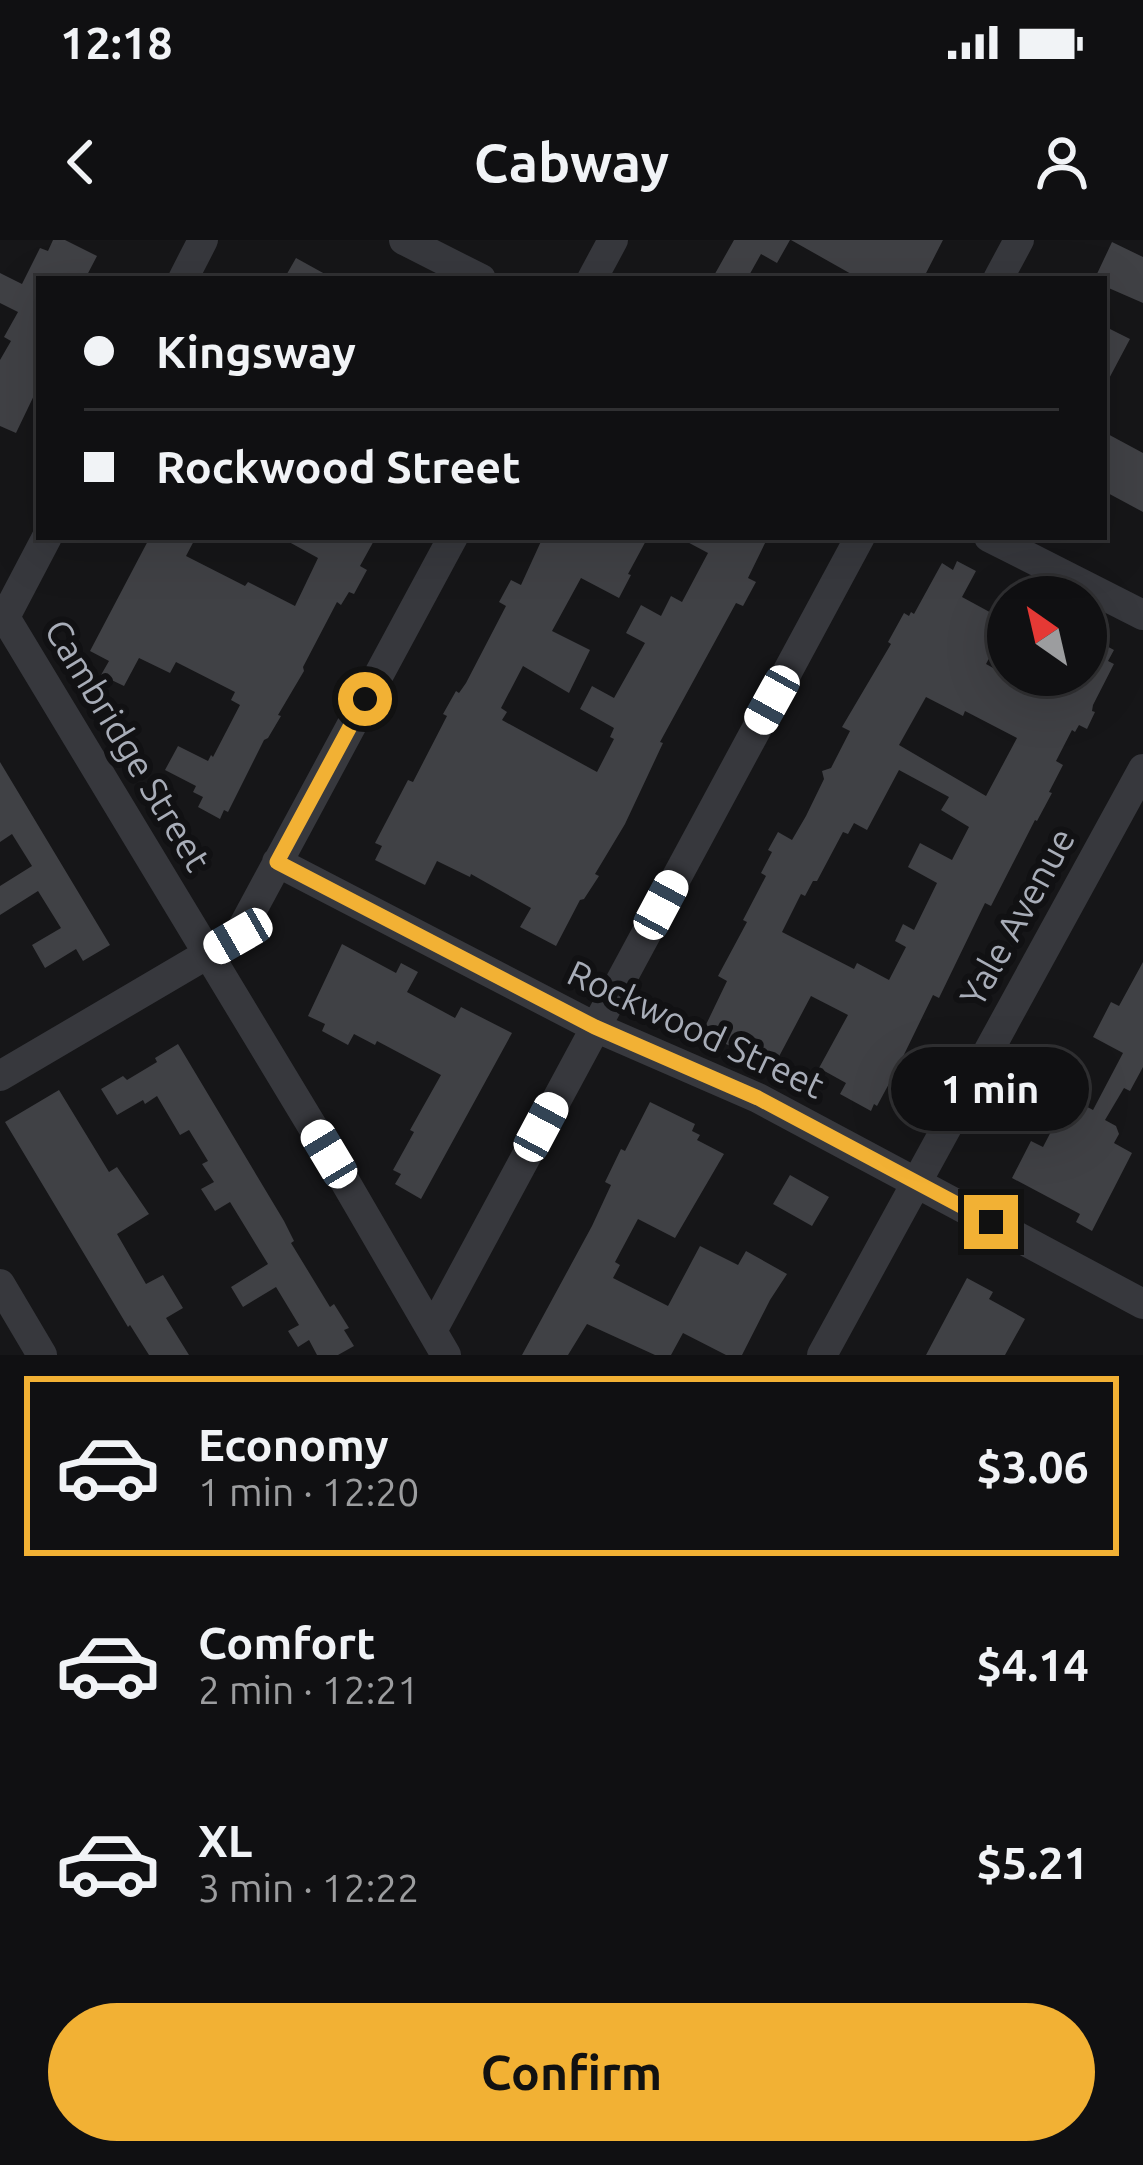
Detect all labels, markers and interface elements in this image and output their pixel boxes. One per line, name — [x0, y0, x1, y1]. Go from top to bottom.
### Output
text: 12:18 — [60, 17, 173, 68]
icon: back — [48, 129, 114, 195]
icon: person — [1029, 129, 1095, 195]
text: Cabway — [474, 132, 669, 192]
text: Kingsway — [156, 326, 356, 377]
text: Rockwood Street — [156, 441, 521, 492]
north arrow — [987, 576, 1107, 696]
map controls — [987, 576, 1107, 696]
street label: Cambridge Street — [37, 612, 220, 878]
car — [739, 660, 805, 740]
route start — [338, 672, 392, 726]
street label: Yale Avenue — [951, 821, 1082, 1013]
car — [628, 865, 694, 945]
car — [198, 902, 278, 970]
street label: Rockwood Street — [561, 951, 831, 1106]
callout: 1 min — [892, 1048, 1090, 1132]
text: 1 min — [941, 1067, 1039, 1110]
car — [508, 1087, 574, 1167]
car — [295, 1114, 363, 1194]
route end — [964, 1195, 1018, 1249]
icon: car — [54, 1412, 162, 1520]
text: Economy — [198, 1419, 389, 1470]
text: $3.06 — [976, 1441, 1089, 1492]
text: 1 min · 12:20 — [198, 1470, 419, 1513]
icon: car — [54, 1610, 162, 1718]
text: Comfort — [198, 1617, 375, 1668]
text: $4.14 — [976, 1639, 1089, 1690]
text: 2 min · 12:21 — [198, 1668, 419, 1711]
icon: car — [54, 1808, 162, 1916]
text: XL — [198, 1815, 252, 1866]
text: $5.21 — [976, 1837, 1089, 1888]
text: 3 min · 12:22 — [198, 1866, 419, 1909]
button: Confirm — [48, 2003, 1095, 2141]

